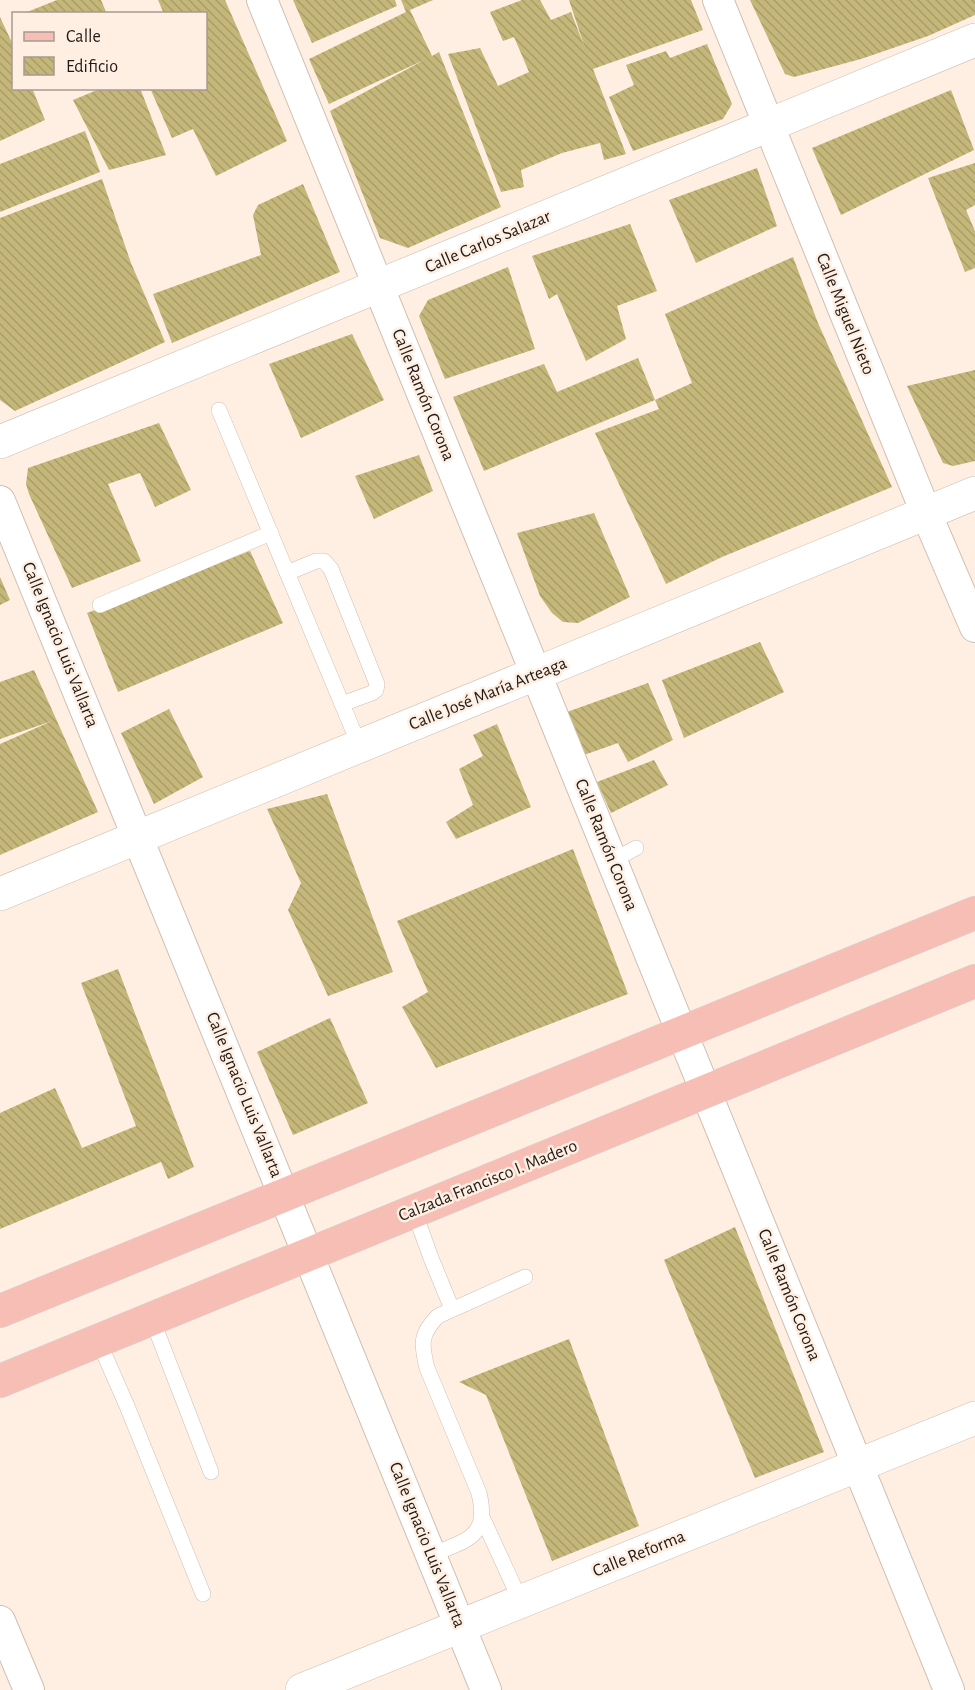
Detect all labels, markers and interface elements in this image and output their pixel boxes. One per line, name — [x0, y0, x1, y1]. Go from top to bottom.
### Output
legend — [12, 12, 207, 90]
text: Calle — [66, 28, 101, 46]
text: Edificio — [66, 58, 118, 76]
street label: Calle Carlos Salazar — [423, 207, 554, 277]
street label: Calle Miguel Nieto — [812, 251, 878, 377]
street label: Calle Ramón Corona — [388, 326, 458, 464]
street label: Calle Ignacio Luis Vallarta — [19, 560, 101, 730]
street label: Calle José María Arteaga — [407, 654, 569, 734]
street label: Calle Ramón Corona — [571, 776, 641, 914]
street label: Calle Ignacio Luis Vallarta — [203, 1010, 285, 1180]
street label: Calzada Francisco I. Madero — [396, 1137, 580, 1225]
street label: Calle Ramón Corona — [754, 1226, 824, 1364]
street label: Calle Ignacio Luis Vallarta — [386, 1460, 468, 1630]
street label: Calle Reforma — [590, 1527, 688, 1581]

